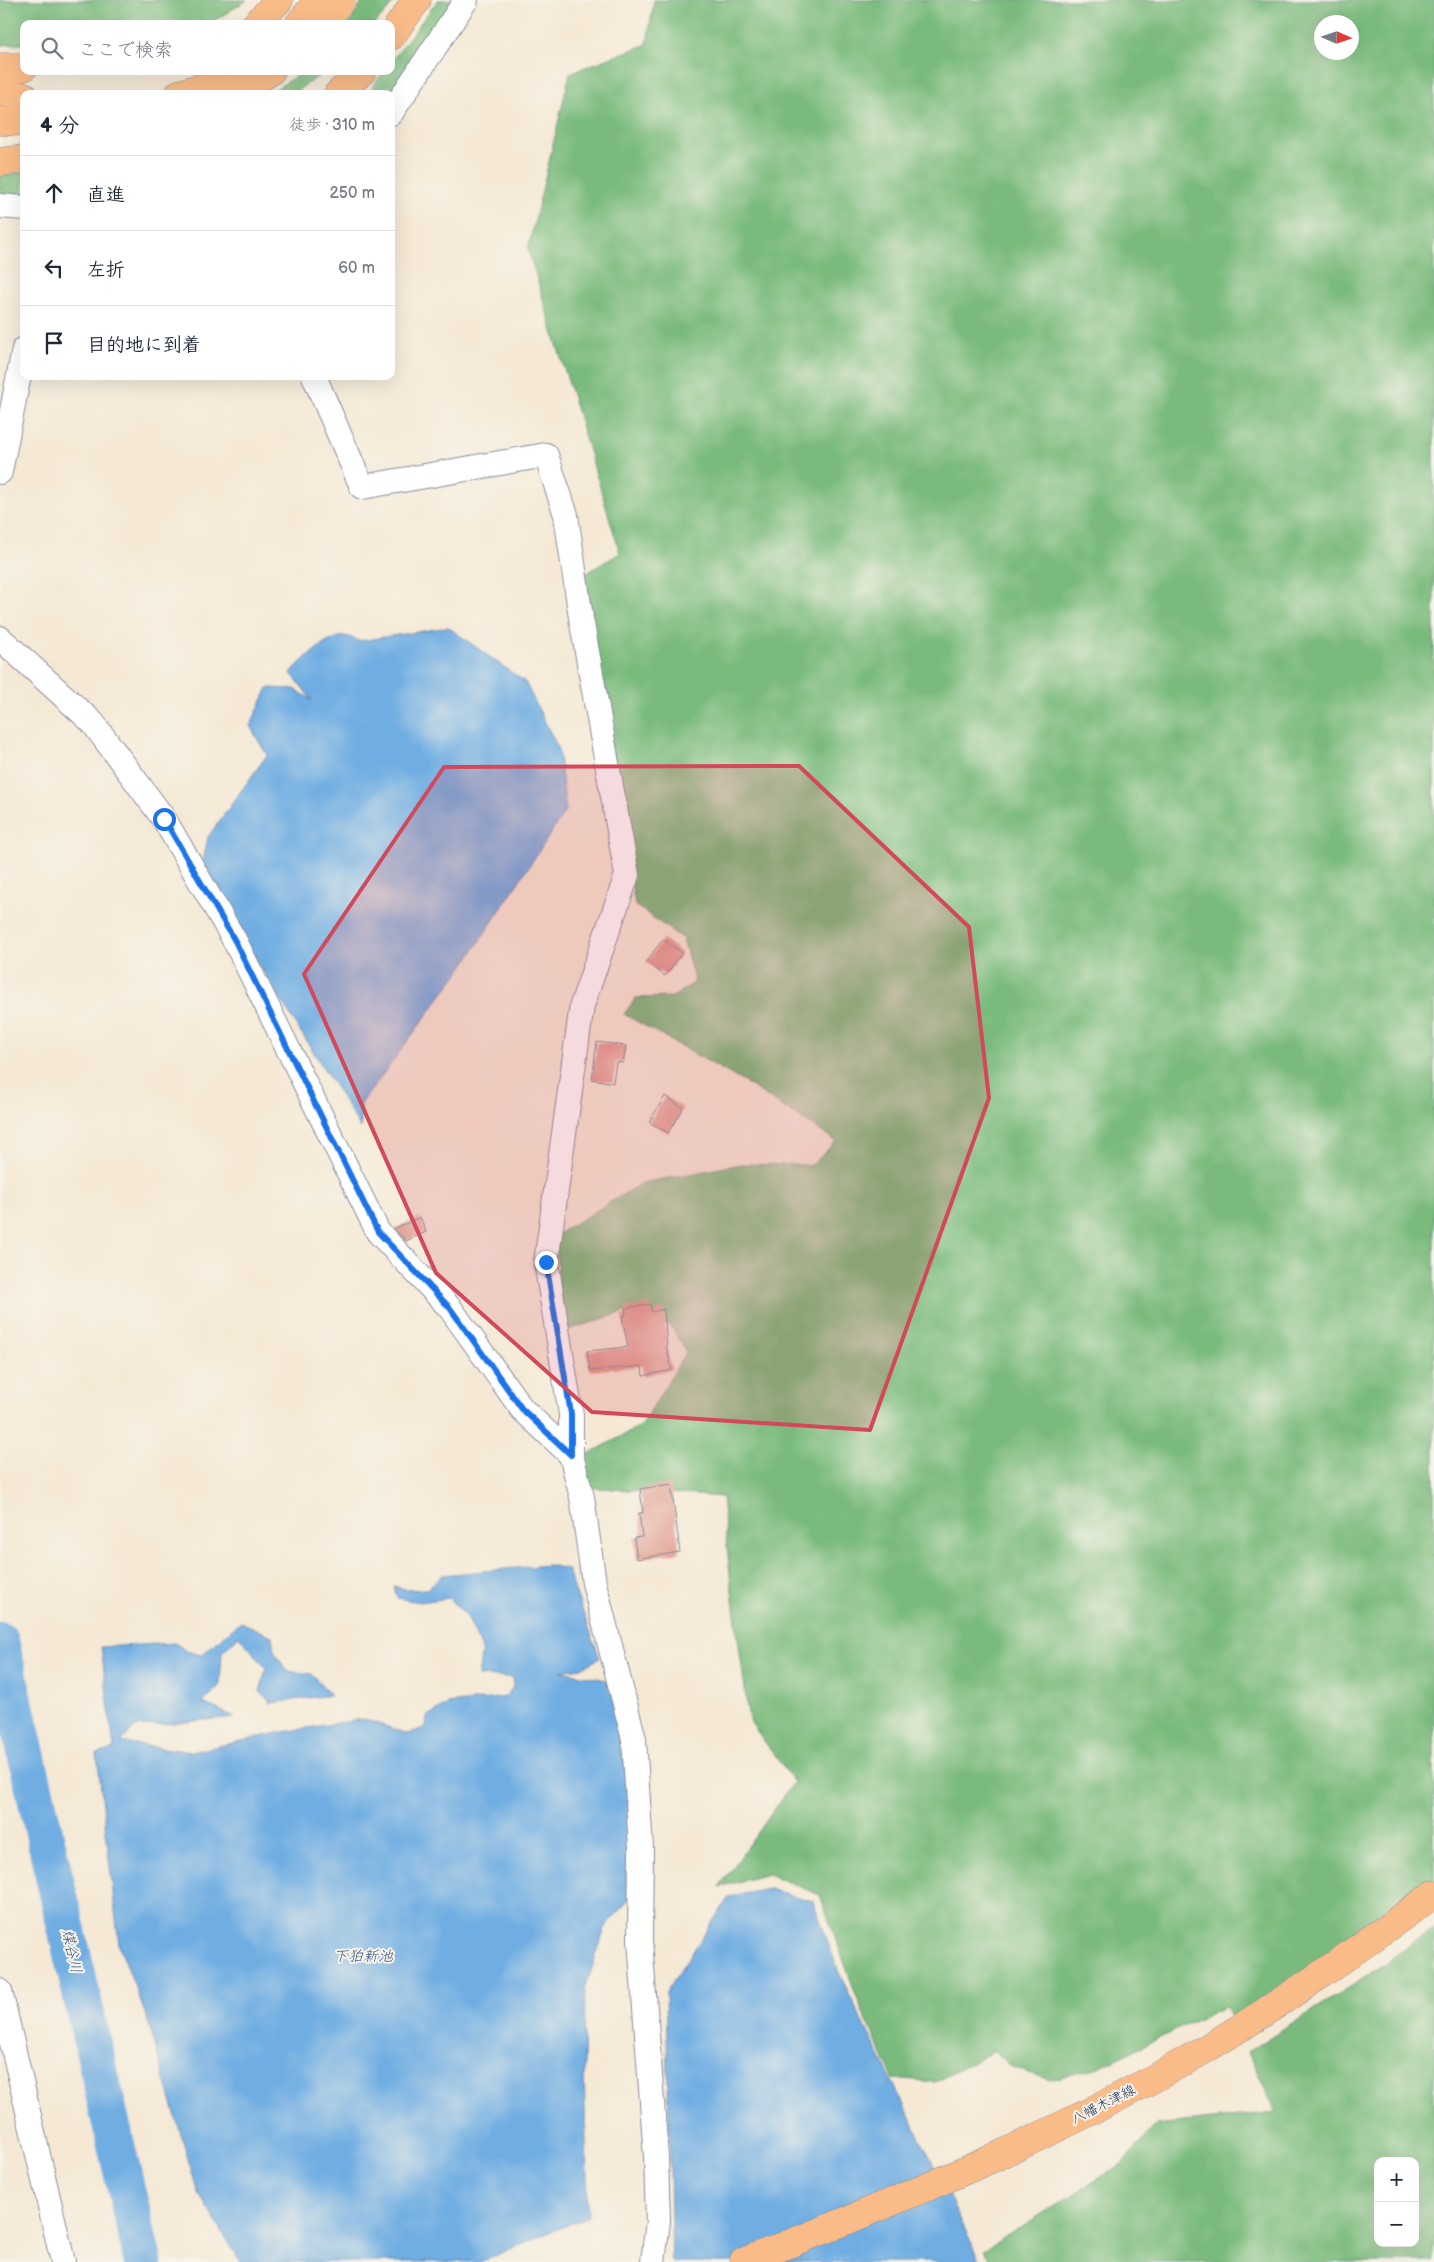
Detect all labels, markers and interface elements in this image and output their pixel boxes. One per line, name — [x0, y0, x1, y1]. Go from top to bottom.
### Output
north arrow — [1314, 15, 1359, 60]
search box — [20, 20, 395, 75]
icon: search — [38, 34, 66, 62]
text: ここで検索 — [78, 39, 173, 62]
text: 4 分 — [40, 113, 79, 138]
text: 徒歩 · 310 m — [290, 116, 375, 135]
icon: ahead — [40, 179, 68, 207]
text: 直進 — [87, 184, 125, 207]
text: 250 m — [329, 184, 375, 203]
icon: left — [40, 254, 68, 282]
text: 左折 — [87, 259, 125, 282]
text: 60 m — [338, 259, 375, 278]
icon: arrive — [40, 329, 68, 357]
text: 目的地に到着 — [87, 334, 201, 357]
route start — [153, 808, 176, 831]
route end — [535, 1251, 558, 1274]
water label: 煤谷川 — [57, 1927, 86, 1975]
water label: 下狛新池 — [333, 1947, 394, 1966]
street label: 八幡木津線 — [1068, 2081, 1138, 2128]
map controls — [1374, 2157, 1419, 2247]
button: + — [1374, 2157, 1419, 2202]
button: − — [1374, 2202, 1419, 2247]

